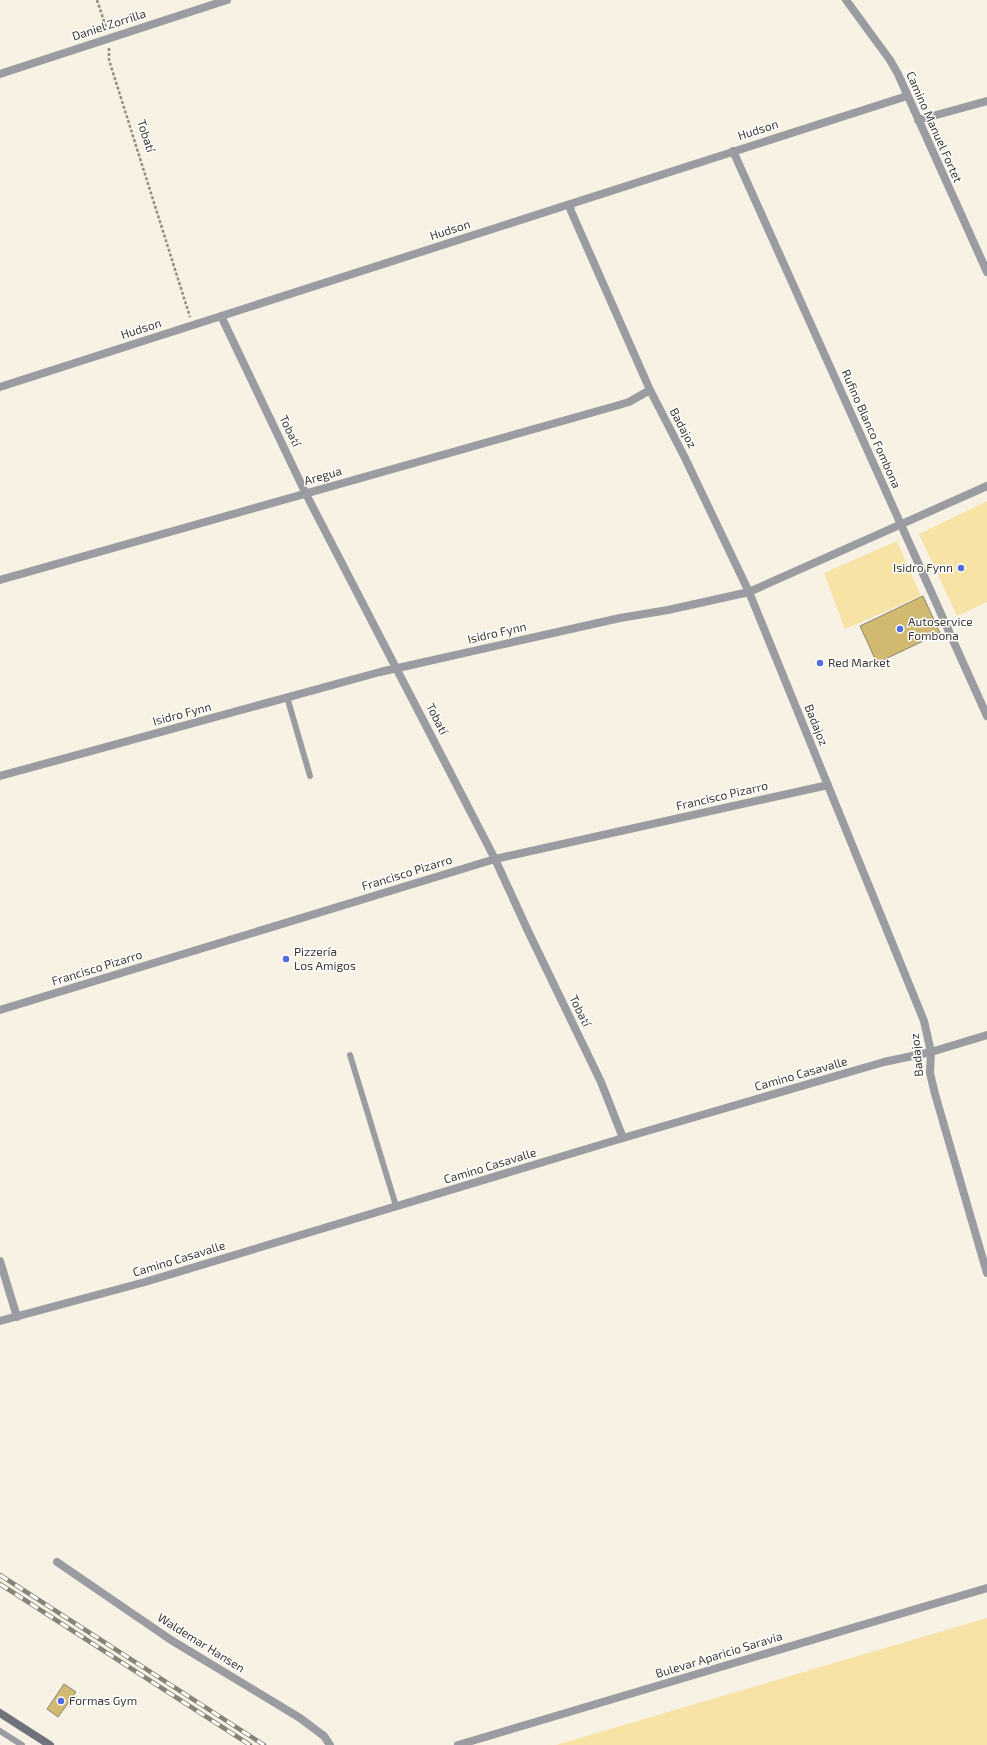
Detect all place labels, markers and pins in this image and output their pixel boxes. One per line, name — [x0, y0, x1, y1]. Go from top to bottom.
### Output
place label: Isidro Fynn — [893, 560, 953, 574]
marker: Isidro Fynn — [956, 563, 966, 573]
place label: Autoservice Fombona — [908, 614, 973, 642]
marker: Autoservice Fombona — [895, 624, 905, 634]
place label: Red Market — [828, 655, 891, 669]
marker: Red Market — [815, 658, 825, 668]
place label: Pizzería Los Amigos — [294, 944, 356, 972]
marker: Pizzería Los Amigos — [281, 954, 291, 964]
place label: Formas Gym — [69, 1693, 137, 1707]
marker: Formas Gym — [56, 1696, 66, 1706]

